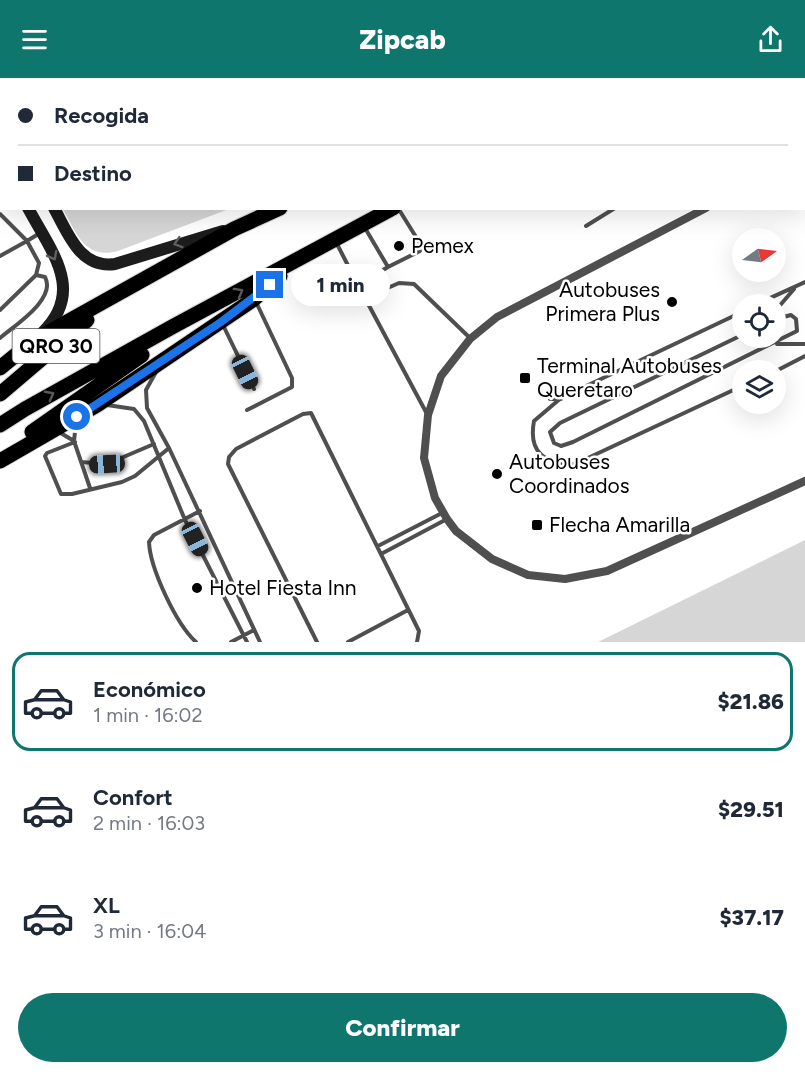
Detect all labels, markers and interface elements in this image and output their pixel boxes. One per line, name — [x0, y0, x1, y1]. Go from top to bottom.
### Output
icon: menu — [18, 23, 51, 56]
text: Zipcab — [359, 23, 446, 56]
icon: share — [754, 23, 787, 56]
text: Recogida — [54, 102, 149, 129]
text: Destino — [54, 160, 132, 187]
north arrow — [732, 228, 786, 282]
map controls — [732, 228, 786, 414]
place label: Pemex — [411, 233, 474, 258]
one-way arrow — [173, 236, 184, 249]
marker: Pemex — [392, 239, 406, 253]
one-way arrow — [46, 249, 57, 260]
callout: 1 min — [291, 264, 390, 306]
route end — [256, 271, 283, 298]
text: 1 min — [317, 273, 364, 297]
place label: Autobuses Primera Plus — [545, 277, 660, 326]
one-way arrow — [232, 288, 243, 299]
button: locate — [732, 294, 786, 348]
marker: Autobuses Primera Plus — [665, 295, 679, 309]
road number: QRO 30 — [13, 329, 100, 363]
car — [229, 352, 261, 392]
place label: Terminal Autobuses Queretaro — [537, 353, 722, 402]
button: layers — [732, 360, 786, 414]
marker: Terminal Autobuses Queretaro — [518, 371, 532, 385]
one-way arrow — [44, 391, 54, 402]
route start — [63, 403, 90, 430]
place label: Autobuses Coordinados — [509, 449, 629, 498]
car — [89, 454, 125, 474]
marker: Autobuses Coordinados — [490, 467, 504, 481]
place label: Flecha Amarilla — [549, 512, 690, 537]
marker: Flecha Amarilla — [530, 518, 544, 532]
car — [179, 519, 211, 559]
place label: Hotel Fiesta Inn — [209, 575, 357, 600]
marker: Hotel Fiesta Inn — [190, 581, 204, 595]
icon: car — [21, 675, 75, 729]
text: Económico — [93, 676, 206, 703]
text: $21.86 — [717, 688, 784, 715]
text: 1 min · 16:02 — [93, 703, 203, 727]
icon: car — [21, 783, 75, 837]
text: Confort — [93, 784, 173, 811]
text: $29.51 — [718, 796, 784, 823]
text: 2 min · 16:03 — [93, 811, 205, 835]
icon: car — [21, 891, 75, 945]
text: XL — [93, 892, 120, 919]
text: $37.17 — [719, 904, 784, 931]
text: 3 min · 16:04 — [93, 919, 206, 943]
button: Confirmar — [18, 993, 787, 1062]

